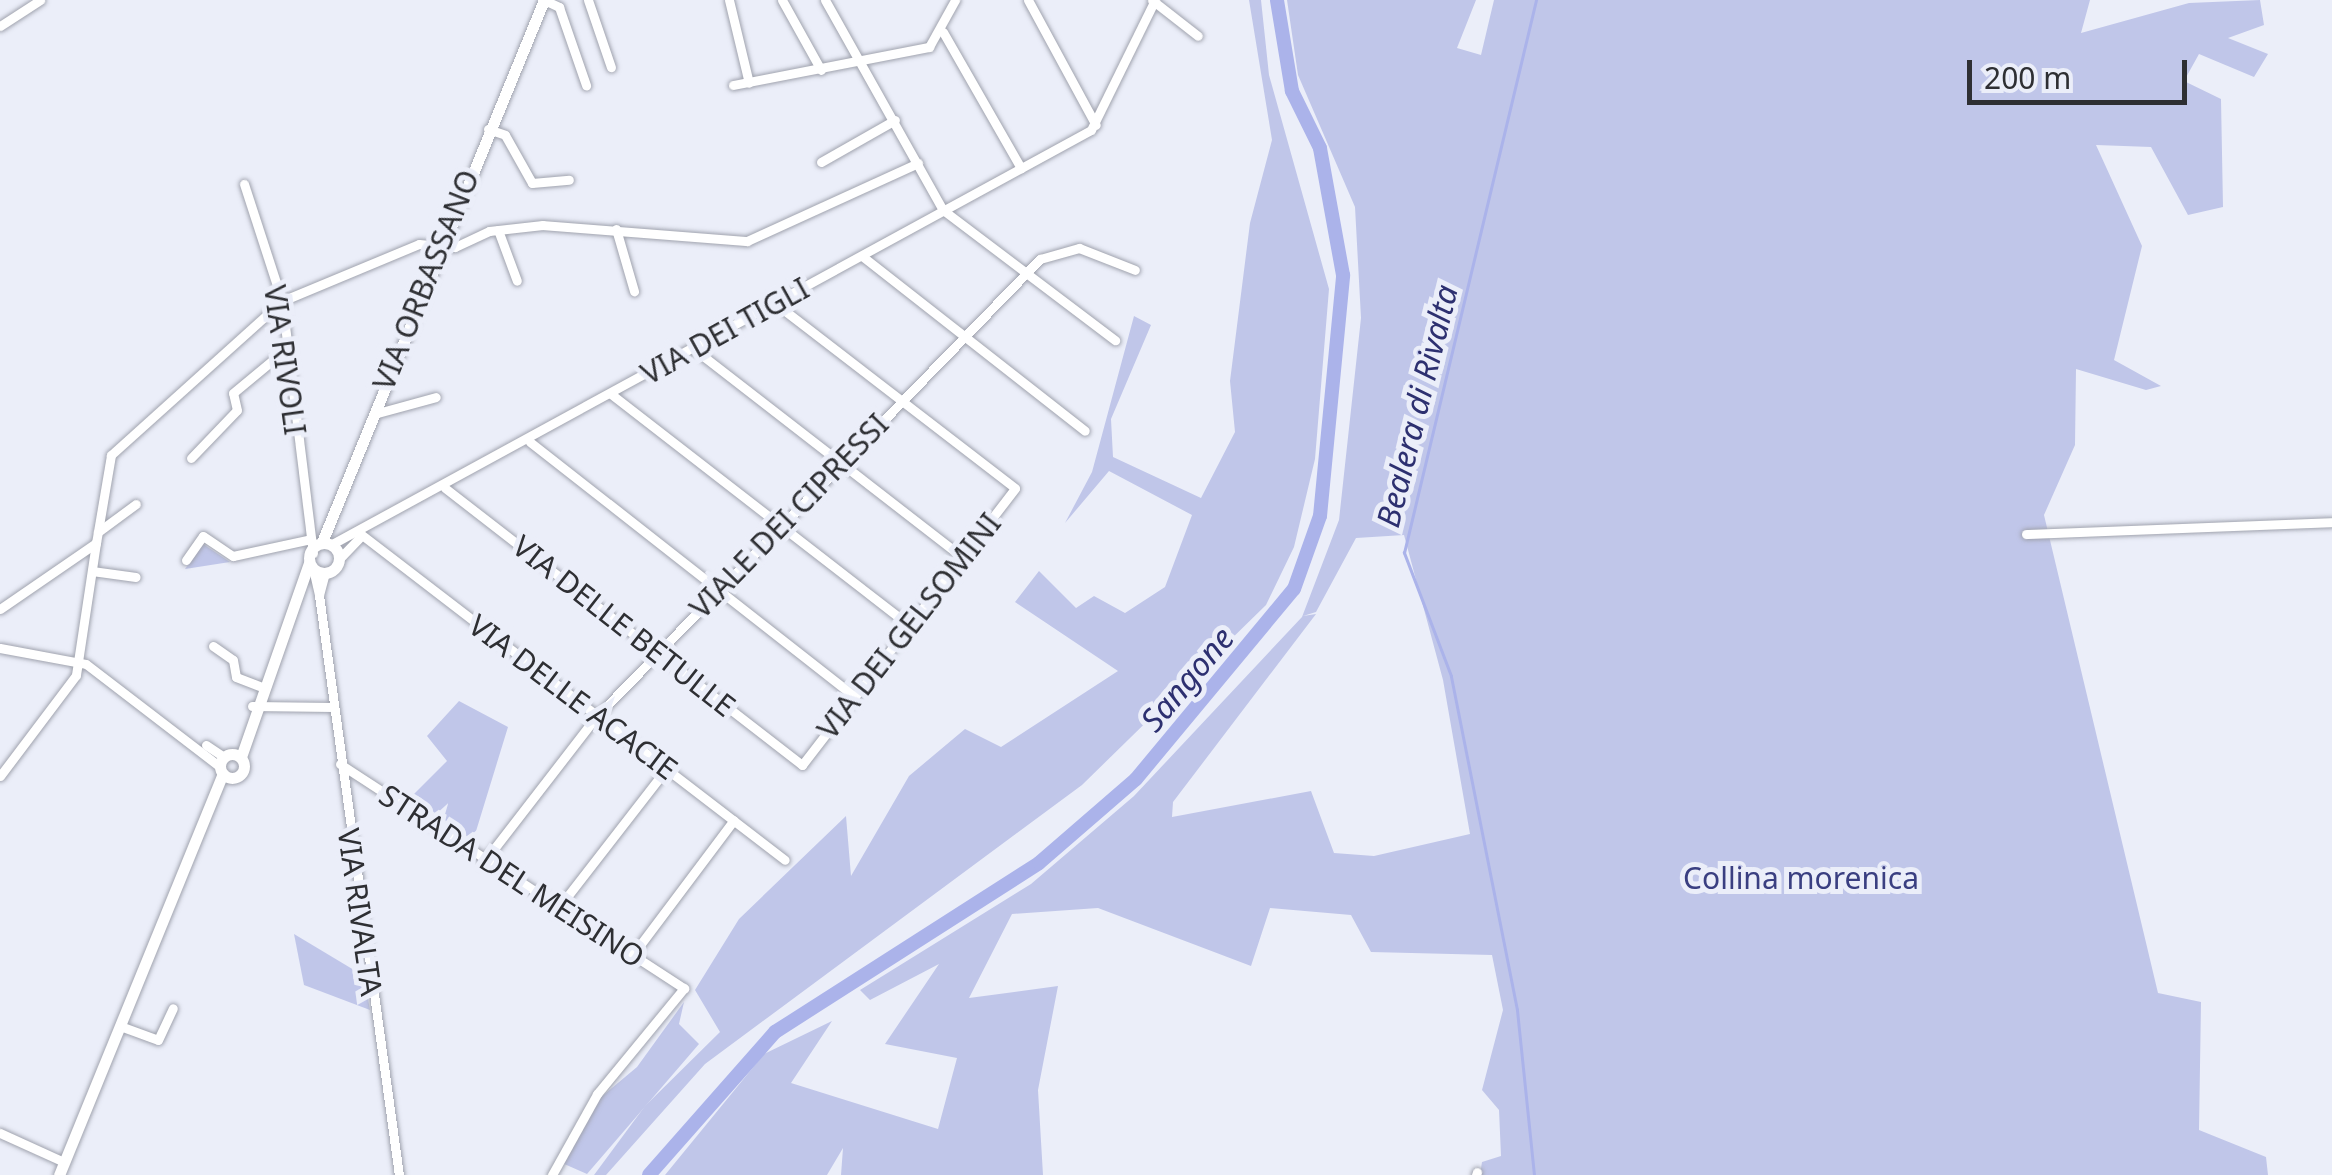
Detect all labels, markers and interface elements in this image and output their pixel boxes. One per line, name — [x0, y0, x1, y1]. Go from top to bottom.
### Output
scale bar — [1972, 40, 2192, 102]
text: 200 m — [1984, 57, 2071, 98]
street label: VIA ORBASSANO — [365, 165, 487, 395]
street label: VIA DEI TIGLI — [635, 270, 815, 392]
water label: Bealera di Rivalta — [1368, 281, 1466, 531]
street label: VIA RIVOLI — [257, 283, 313, 437]
street label: VIALE DEI CIPRESSI — [682, 406, 896, 626]
street label: VIA DEI GELSOMINI — [810, 506, 1008, 746]
street label: VIA DELLE BETULLE — [506, 528, 742, 724]
street label: VIA DELLE ACACIE — [462, 607, 684, 787]
water label: Sangone — [1132, 619, 1242, 739]
street label: STRADA DEL MEISINO — [373, 777, 651, 975]
street label: VIA RIVALTA — [330, 826, 390, 998]
park label: Collina morenica — [1683, 860, 1919, 896]

